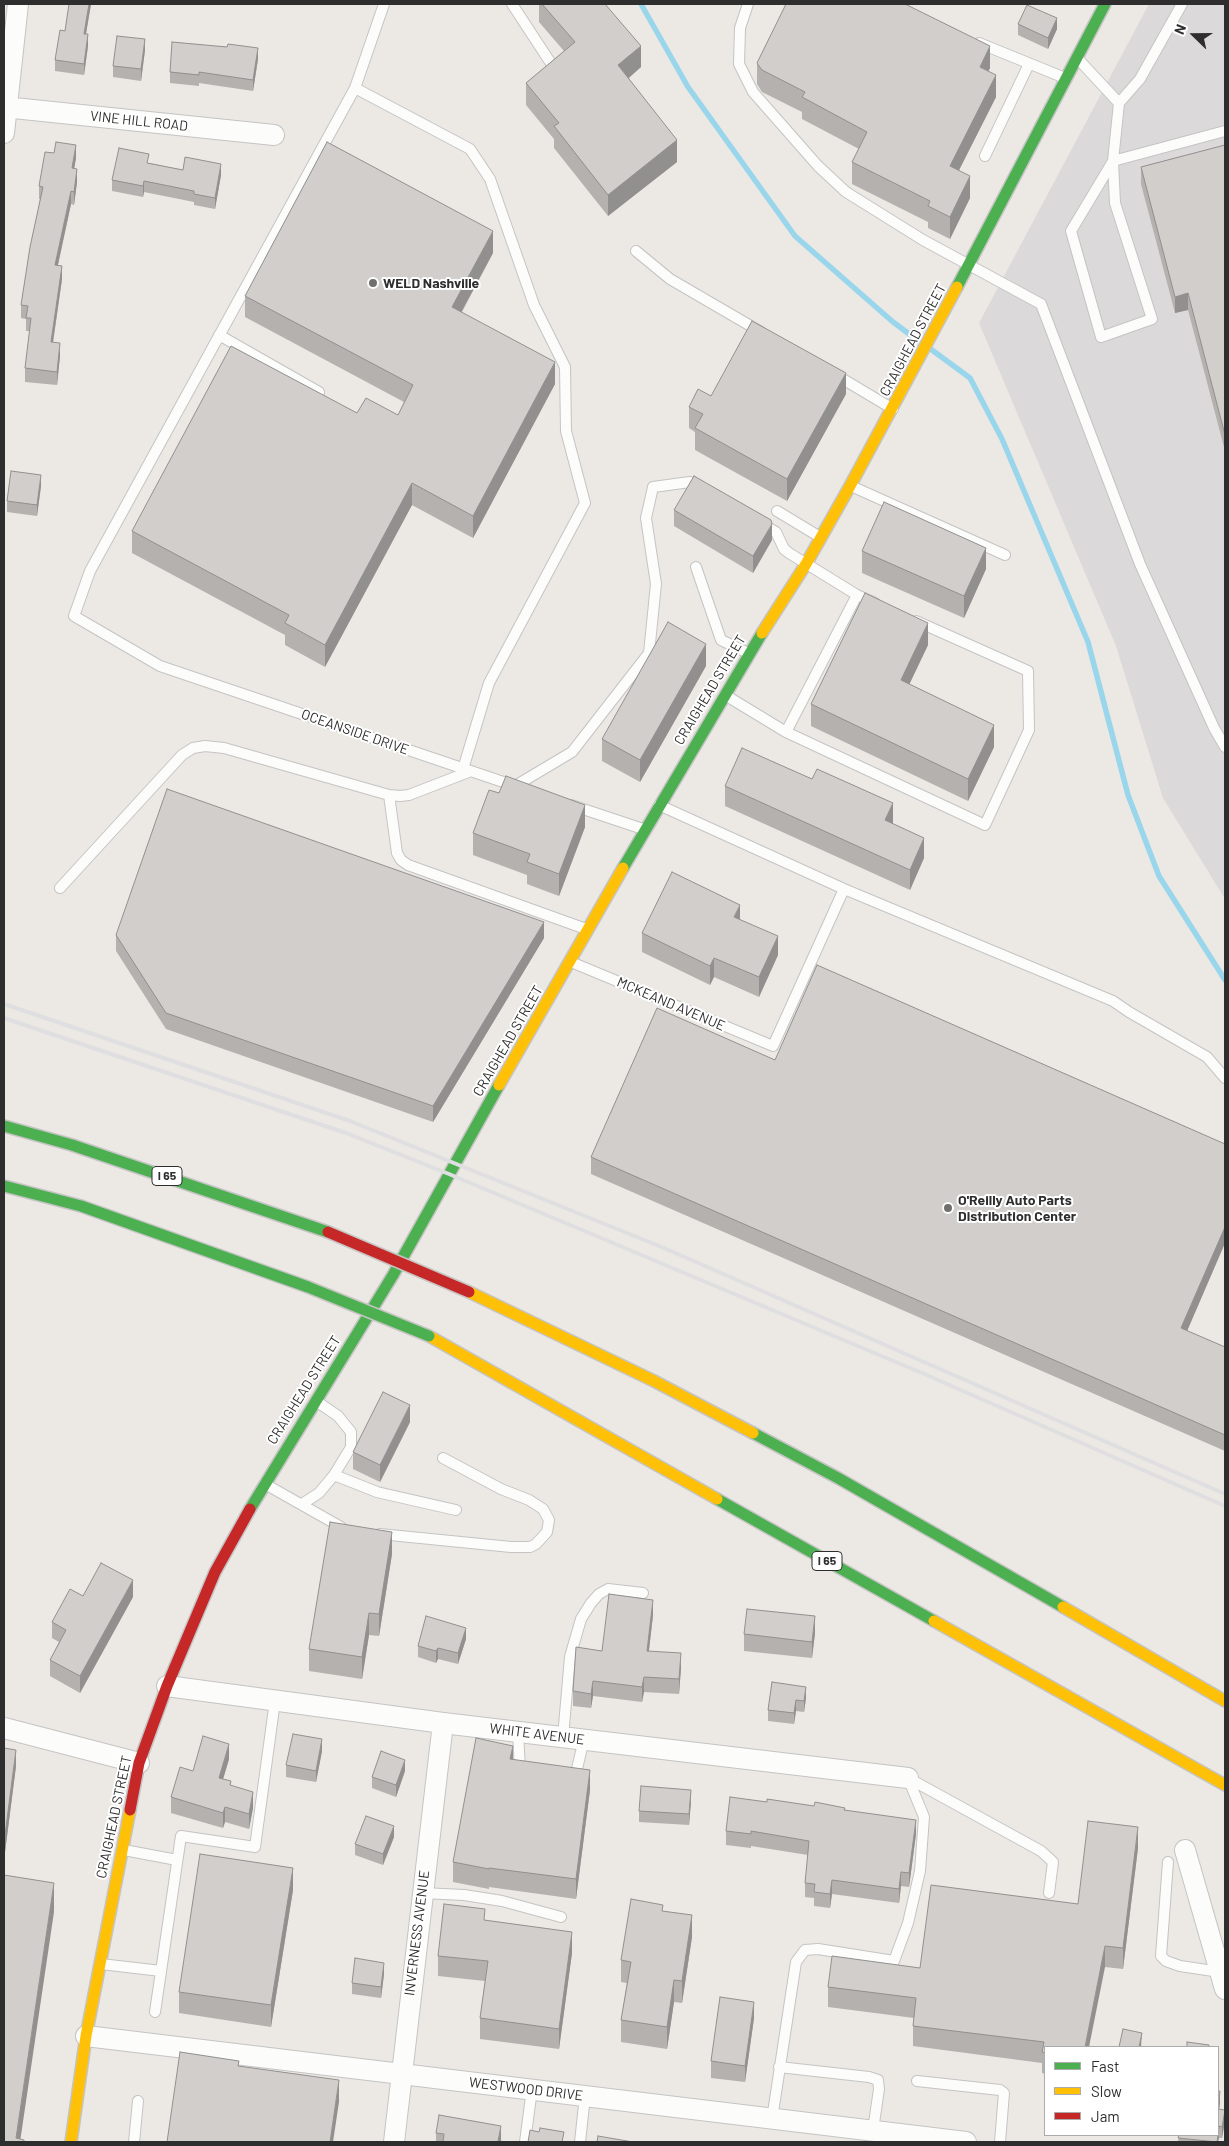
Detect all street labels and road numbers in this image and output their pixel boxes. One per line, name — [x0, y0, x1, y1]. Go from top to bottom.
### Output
street label: VINE HILL ROAD — [89, 108, 189, 134]
street label: CRAIGHEAD STREET — [876, 281, 950, 399]
street label: CRAIGHEAD STREET — [671, 632, 749, 748]
street label: OCEANSIDE DRIVE — [299, 706, 411, 758]
street label: MCKEAND AVENUE — [614, 974, 728, 1034]
street label: CRAIGHEAD STREET — [469, 983, 547, 1099]
road number: I 65 — [152, 1166, 182, 1186]
street label: CRAIGHEAD STREET — [264, 1332, 344, 1448]
road number: I 65 — [812, 1552, 842, 1570]
street label: WHITE AVENUE — [489, 1720, 585, 1748]
street label: CRAIGHEAD STREET — [93, 1754, 135, 1880]
street label: INVERNESS AVENUE — [401, 1869, 433, 1997]
street label: WESTWOOD DRIVE — [468, 2074, 584, 2104]

